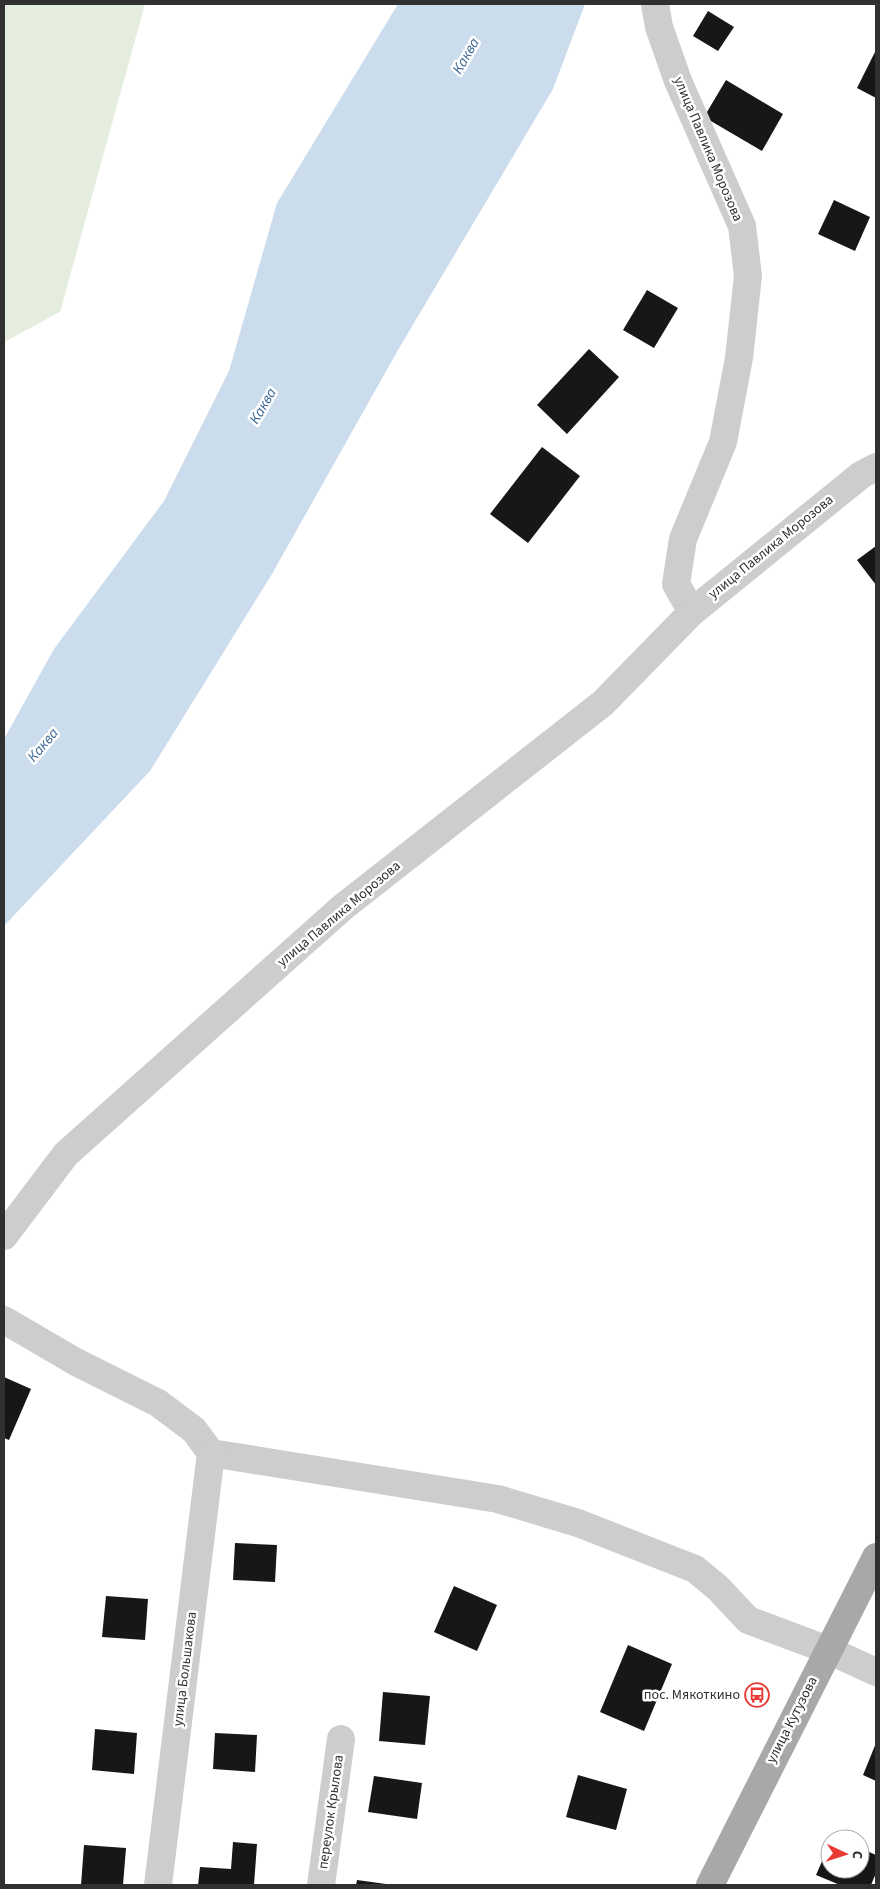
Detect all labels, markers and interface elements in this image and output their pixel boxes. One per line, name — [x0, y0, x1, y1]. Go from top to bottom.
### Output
water label: Каква — [447, 34, 485, 78]
street label: улица Павлика Морозова — [668, 73, 748, 225]
water label: Каква — [244, 384, 282, 428]
street label: улица Павлика Морозова — [704, 490, 838, 604]
water label: Каква — [23, 723, 63, 767]
street label: улица Павлика Морозова — [273, 856, 405, 972]
street label: улица Большакова — [168, 1610, 202, 1728]
street label: улица Кутузова — [762, 1673, 822, 1767]
bus stop icon: пос. Мякоткино — [744, 1682, 770, 1708]
place label: пос. Мякоткино — [644, 1685, 740, 1705]
street label: переулок Крылова — [313, 1754, 349, 1870]
north arrow — [820, 1829, 870, 1879]
text: С — [847, 1850, 867, 1860]

